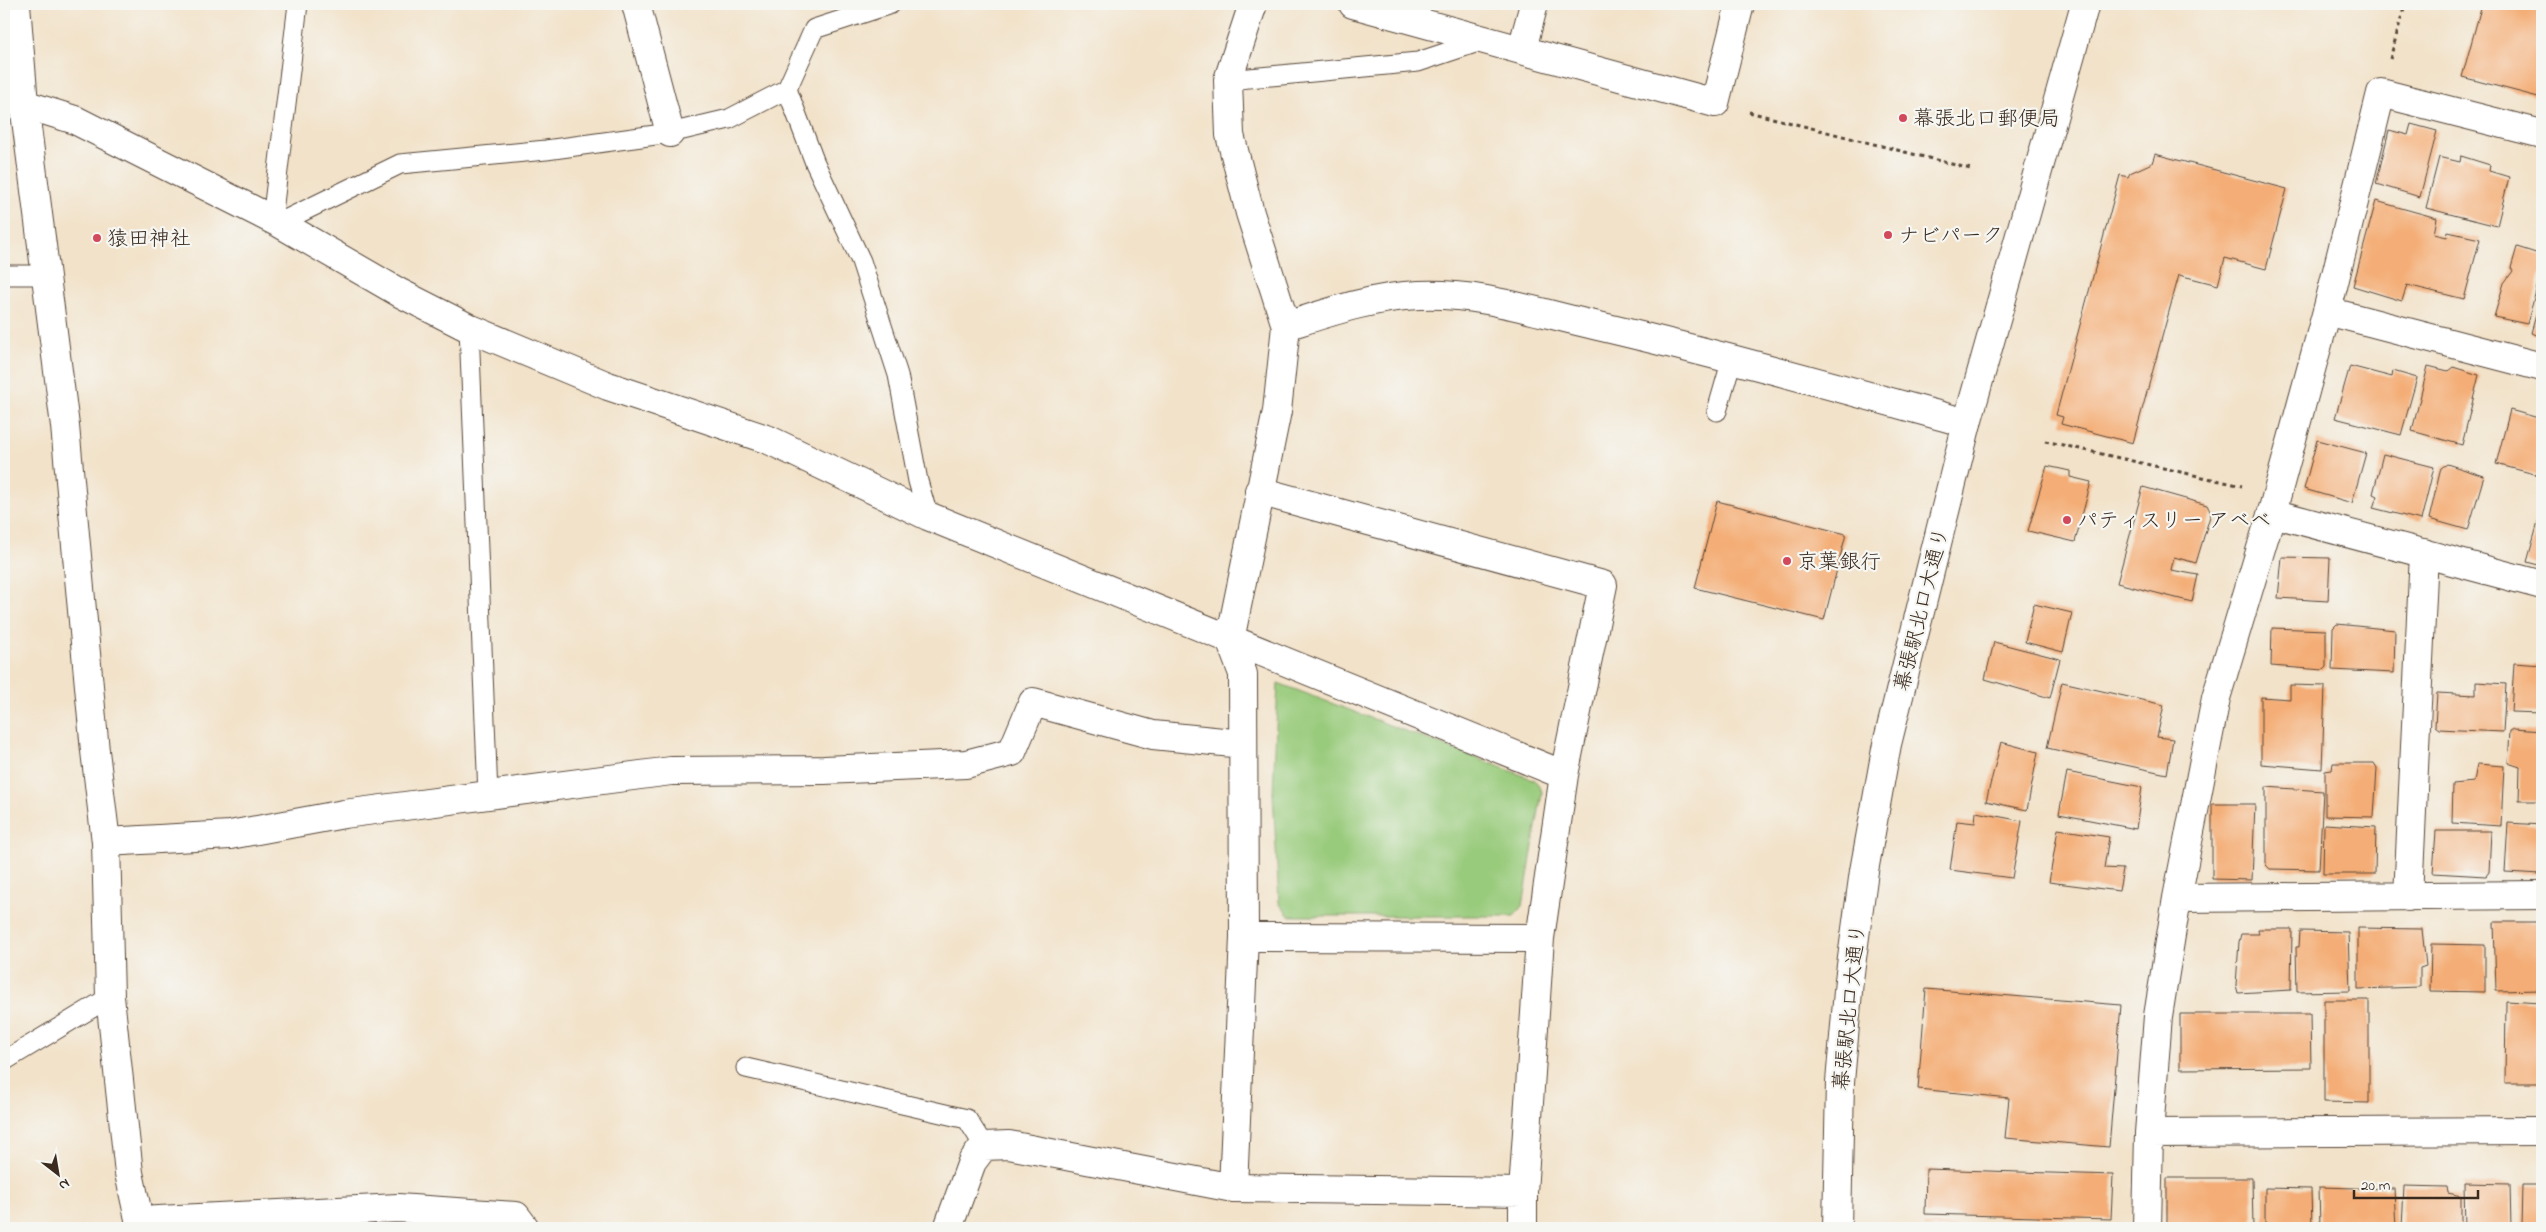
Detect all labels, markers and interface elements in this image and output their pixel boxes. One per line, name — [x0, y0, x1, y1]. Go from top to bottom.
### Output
place label: 幕張北口郵便局 — [1913, 105, 2060, 135]
marker: 幕張北口郵便局 — [1897, 112, 1909, 124]
place label: ナビパーク — [1898, 222, 2003, 252]
place label: 猿田神社 — [107, 225, 191, 255]
marker: ナビパーク — [1882, 229, 1894, 241]
marker: 猿田神社 — [91, 232, 103, 244]
place label: パティスリー アベベ — [2077, 507, 2271, 537]
marker: パティスリー アベベ — [2061, 514, 2073, 526]
street label: 幕張駅北口大通り — [1888, 524, 1958, 695]
place label: 京葉銀行 — [1797, 548, 1881, 578]
marker: 京葉銀行 — [1781, 555, 1793, 567]
street label: 幕張駅北口大通り — [1827, 922, 1875, 1092]
north arrow — [32, 1150, 82, 1200]
scale bar — [2354, 1167, 2477, 1199]
text: N — [54, 1172, 73, 1195]
text: 20 m — [2361, 1175, 2391, 1197]

